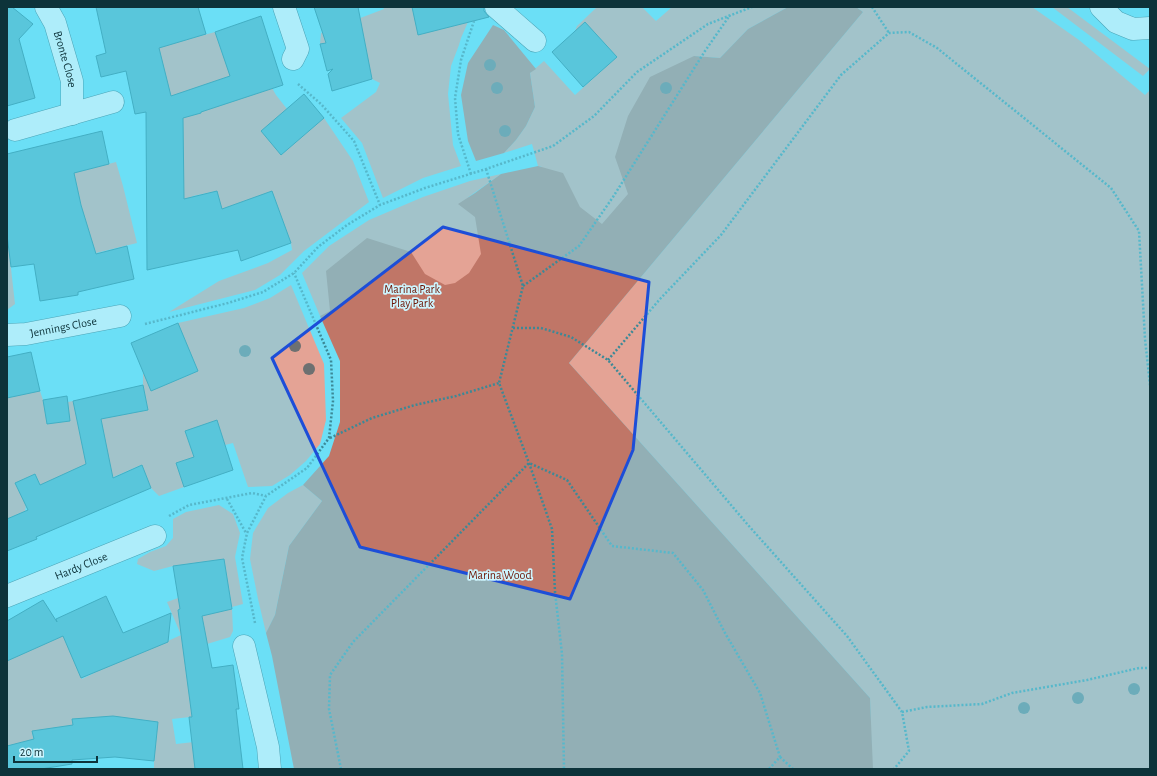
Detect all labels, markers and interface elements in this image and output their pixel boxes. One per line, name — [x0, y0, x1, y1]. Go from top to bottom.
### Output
street label: Bronte Close — [52, 29, 78, 87]
park label: Marina Park Play Park — [384, 283, 441, 310]
street label: Jennings Close — [29, 315, 98, 339]
street label: Hardy Close — [53, 550, 109, 582]
park label: Marina Wood — [468, 569, 532, 581]
scale bar — [14, 738, 97, 764]
text: 20 m — [20, 746, 43, 758]

